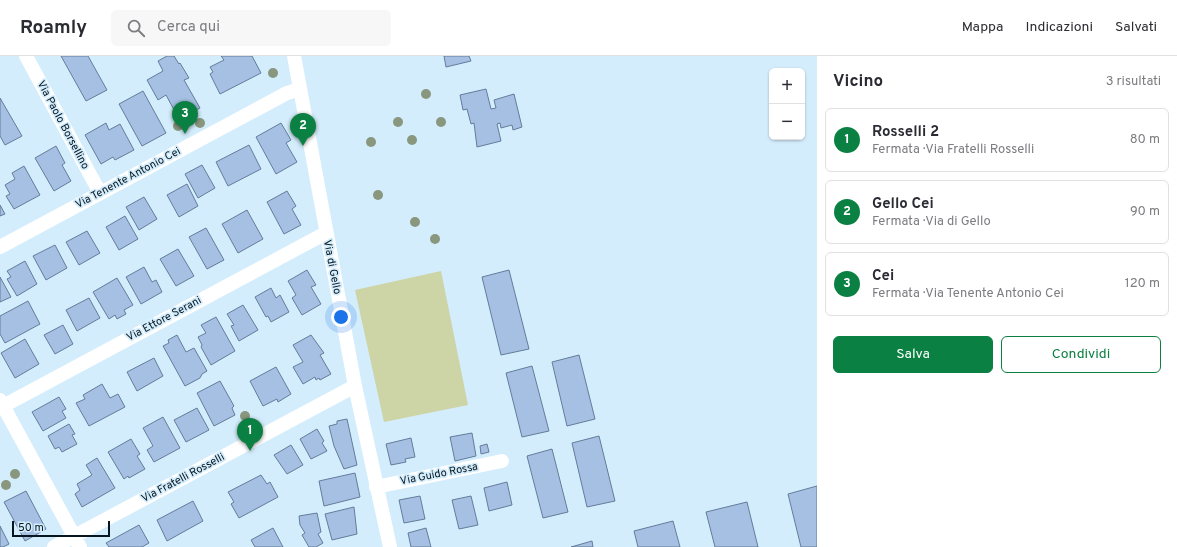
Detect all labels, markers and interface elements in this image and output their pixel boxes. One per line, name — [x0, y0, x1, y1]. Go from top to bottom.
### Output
search box — [111, 10, 391, 46]
text: Roamly — [20, 16, 87, 40]
icon: search — [125, 17, 147, 39]
text: Cerca qui — [157, 18, 220, 37]
text: Mappa — [962, 19, 1003, 36]
text: Indicazioni — [1025, 19, 1093, 36]
text: Salvati — [1115, 19, 1157, 36]
map controls — [769, 68, 805, 140]
button: + — [769, 68, 805, 104]
text: Vicino — [833, 71, 883, 93]
text: 3 risultati — [1106, 74, 1161, 90]
street label: Via Paolo Borsellino — [34, 78, 92, 172]
pin: 3 — [172, 101, 198, 134]
button: − — [769, 104, 805, 140]
pin: 2 — [290, 113, 316, 146]
text: Rosselli 2 — [872, 123, 939, 142]
text: 1 — [844, 132, 850, 148]
text: 80 m — [1130, 132, 1160, 148]
text: Fermata · Via Fratelli Rosselli — [872, 142, 1034, 158]
street label: Via Tenente Antonio Cei — [73, 144, 183, 212]
text: Gello Cei — [872, 195, 934, 214]
text: 2 — [843, 204, 851, 220]
text: 90 m — [1130, 204, 1160, 220]
text: Fermata · Via di Gello — [872, 214, 991, 230]
street label: Via di Gello — [320, 239, 344, 295]
text: Cei — [872, 267, 894, 286]
text: 3 — [843, 276, 851, 292]
text: 120 m — [1125, 276, 1160, 292]
text: Fermata · Via Tenente Antonio Cei — [872, 286, 1064, 302]
street label: Via Ettore Serani — [124, 293, 204, 345]
your location — [331, 307, 351, 327]
button: Salva — [833, 336, 993, 373]
button: Condividi — [1001, 336, 1161, 373]
pin: 1 — [237, 418, 263, 451]
street label: Via Fratelli Rosselli — [139, 450, 227, 506]
street label: Via Guido Rossa — [399, 460, 479, 488]
scale bar — [12, 519, 110, 538]
text: 50 m — [18, 521, 44, 535]

